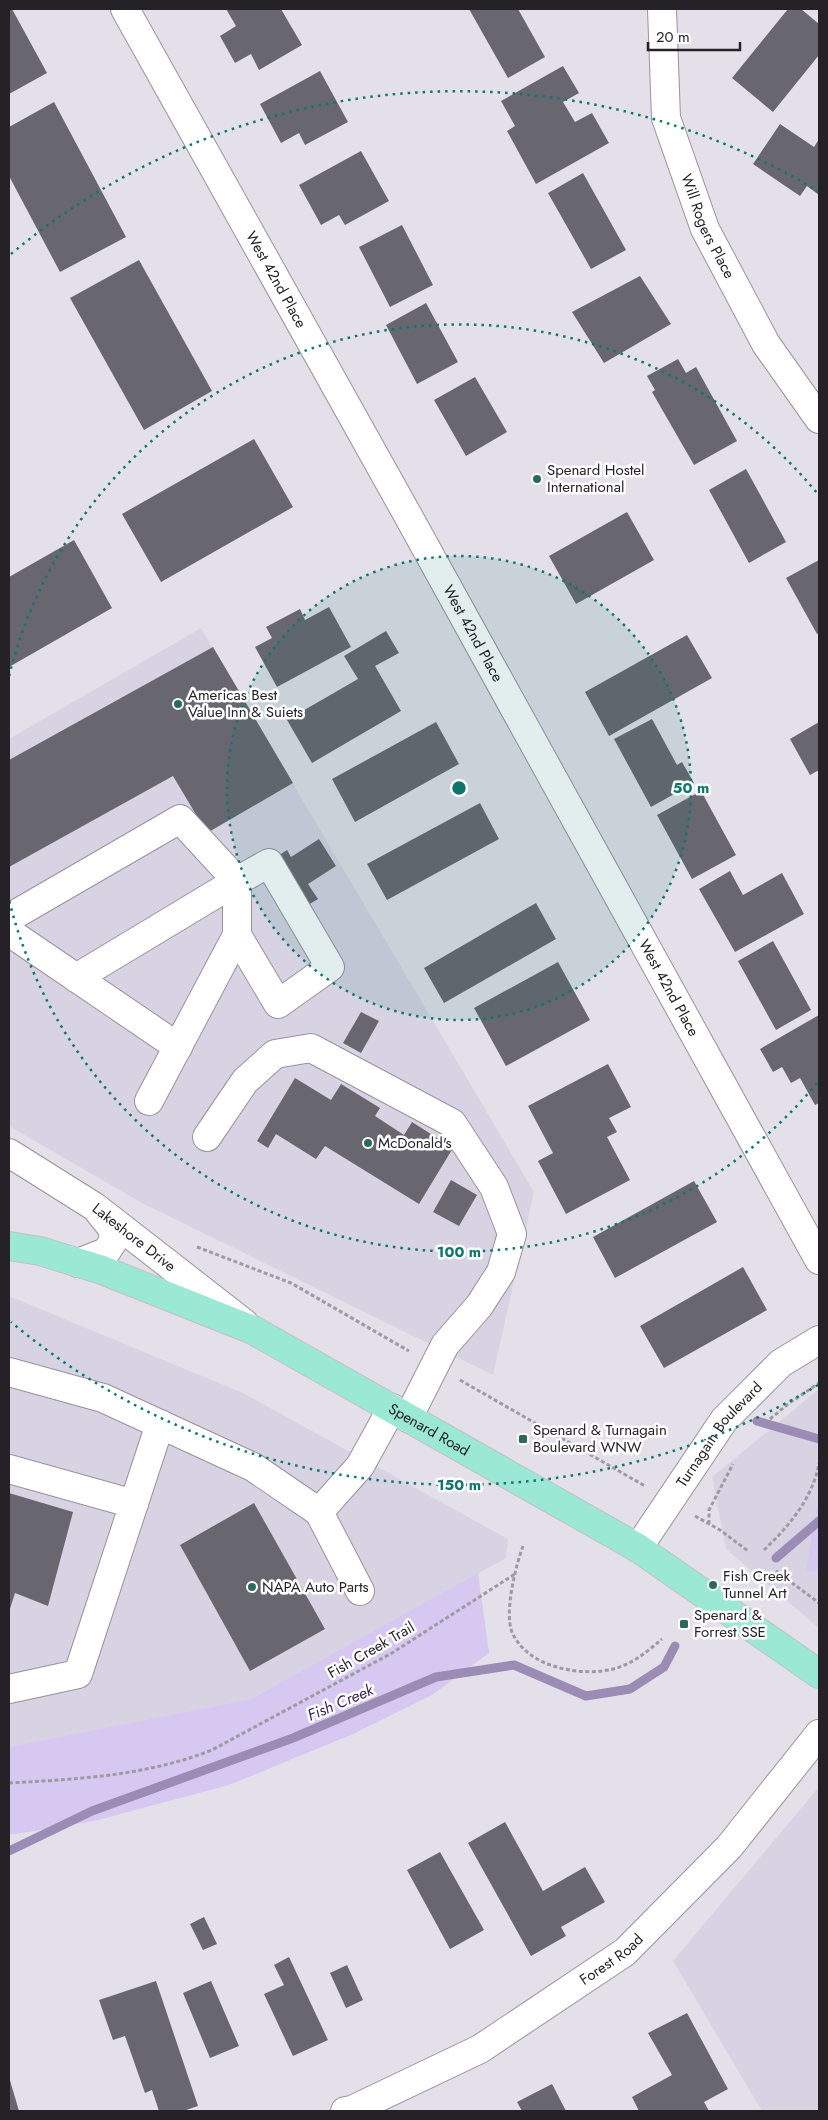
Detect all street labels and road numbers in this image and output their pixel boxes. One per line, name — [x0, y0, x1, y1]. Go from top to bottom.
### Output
street label: Will Rogers Place — [675, 171, 740, 283]
street label: West 42nd Place — [240, 227, 312, 332]
street label: West 42nd Place — [437, 581, 509, 686]
street label: West 42nd Place — [633, 936, 705, 1041]
street label: Lakeshore Drive — [87, 1198, 181, 1277]
street label: Turnagain Boulevard — [671, 1377, 767, 1491]
street label: Spenard Road — [384, 1398, 474, 1461]
street label: Fish Creek Trail — [323, 1616, 419, 1684]
street label: Forest Road — [575, 1929, 648, 1990]

